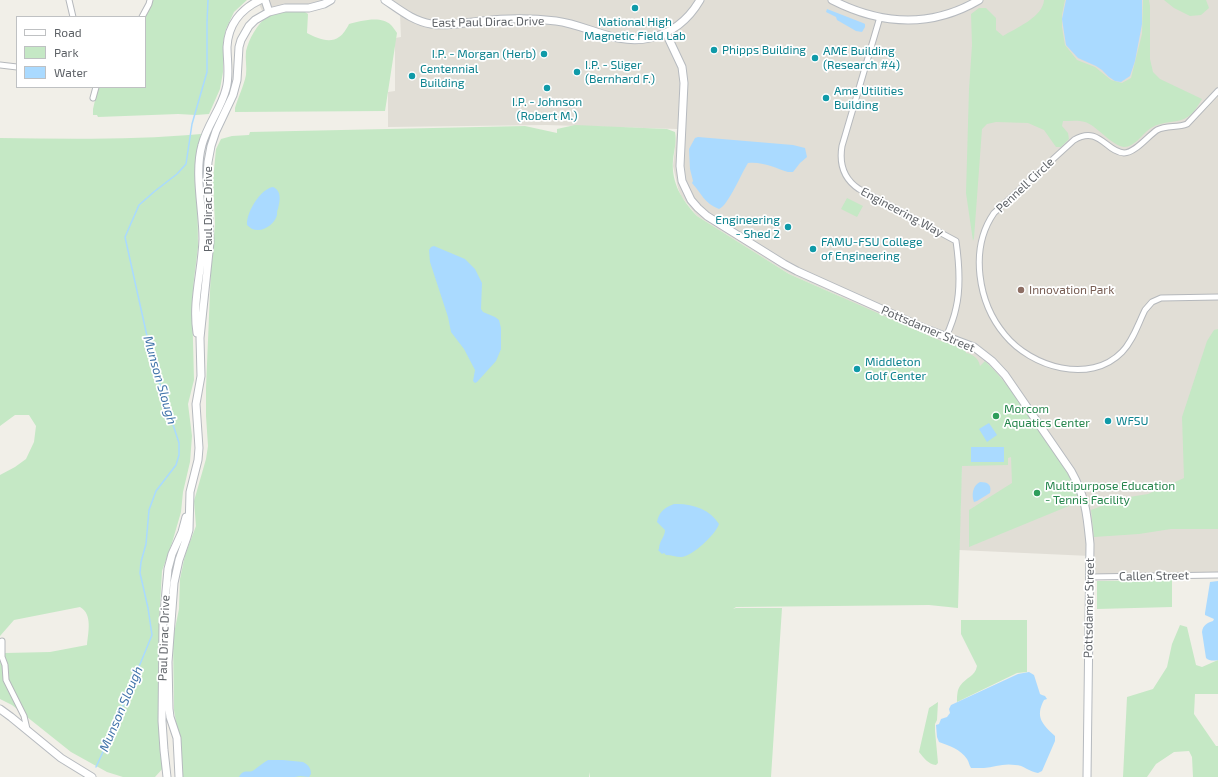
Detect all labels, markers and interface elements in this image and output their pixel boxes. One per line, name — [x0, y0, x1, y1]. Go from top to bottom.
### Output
marker: National High Magnetic Field Lab — [630, 3, 640, 13]
street label: East Paul Dirac Drive — [432, 14, 544, 30]
place label: National High Magnetic Field Lab — [584, 15, 686, 43]
legend — [16, 16, 146, 88]
text: Road — [54, 25, 82, 39]
place label: Phipps Building — [722, 43, 806, 57]
place label: AME Building (Research #4) — [823, 44, 900, 72]
text: Park — [54, 45, 79, 59]
marker: Phipps Building — [709, 45, 719, 55]
place label: I.P. - Morgan (Herb) — [432, 47, 536, 61]
marker: I.P. - Morgan (Herb) — [539, 49, 549, 59]
marker: AME Building (Research #4) — [810, 53, 820, 63]
place label: I.P. - Sliger (Bernhard F.) — [585, 58, 655, 86]
place label: Centennial Building — [420, 62, 478, 90]
text: Water — [54, 65, 88, 79]
marker: I.P. - Sliger (Bernhard F.) — [572, 67, 582, 77]
marker: Centennial Building — [407, 71, 417, 81]
marker: I.P. - Johnson (Robert M.) — [542, 83, 552, 93]
place label: Ame Utilities Building — [834, 84, 903, 112]
marker: Ame Utilities Building — [821, 93, 831, 103]
place label: I.P. - Johnson (Robert M.) — [512, 95, 582, 123]
street label: Pennell Circle — [993, 155, 1057, 215]
street label: Paul Dirac Drive — [201, 166, 215, 252]
street label: Engineering Way — [858, 184, 946, 240]
place label: Engineering - Shed 2 — [715, 213, 780, 241]
marker: Engineering - Shed 2 — [783, 222, 793, 232]
place label: FAMU-FSU College of Engineering — [821, 235, 922, 263]
marker: FAMU-FSU College of Engineering — [808, 244, 818, 254]
place label: Innovation Park — [1029, 283, 1114, 297]
marker: Innovation Park — [1016, 285, 1026, 295]
street label: Pottsdamer Street — [879, 303, 977, 355]
water label: Munson Slough — [140, 334, 180, 426]
place label: Middleton Golf Center — [865, 355, 926, 383]
marker: Middleton Golf Center — [852, 364, 862, 374]
place label: Morcom Aquatics Center — [1004, 402, 1090, 430]
marker: Morcom Aquatics Center — [991, 411, 1001, 421]
place label: WFSU — [1116, 414, 1149, 428]
marker: WFSU — [1103, 416, 1113, 426]
place label: Multipurpose Education - Tennis Facility — [1045, 479, 1175, 507]
marker: Multipurpose Education - Tennis Facility — [1032, 488, 1042, 498]
street label: Pottsdamer Street — [1081, 558, 1097, 658]
street label: Callen Street — [1119, 568, 1189, 584]
street label: Paul Dirac Drive — [155, 595, 173, 681]
water label: Munson Slough — [96, 664, 146, 754]

